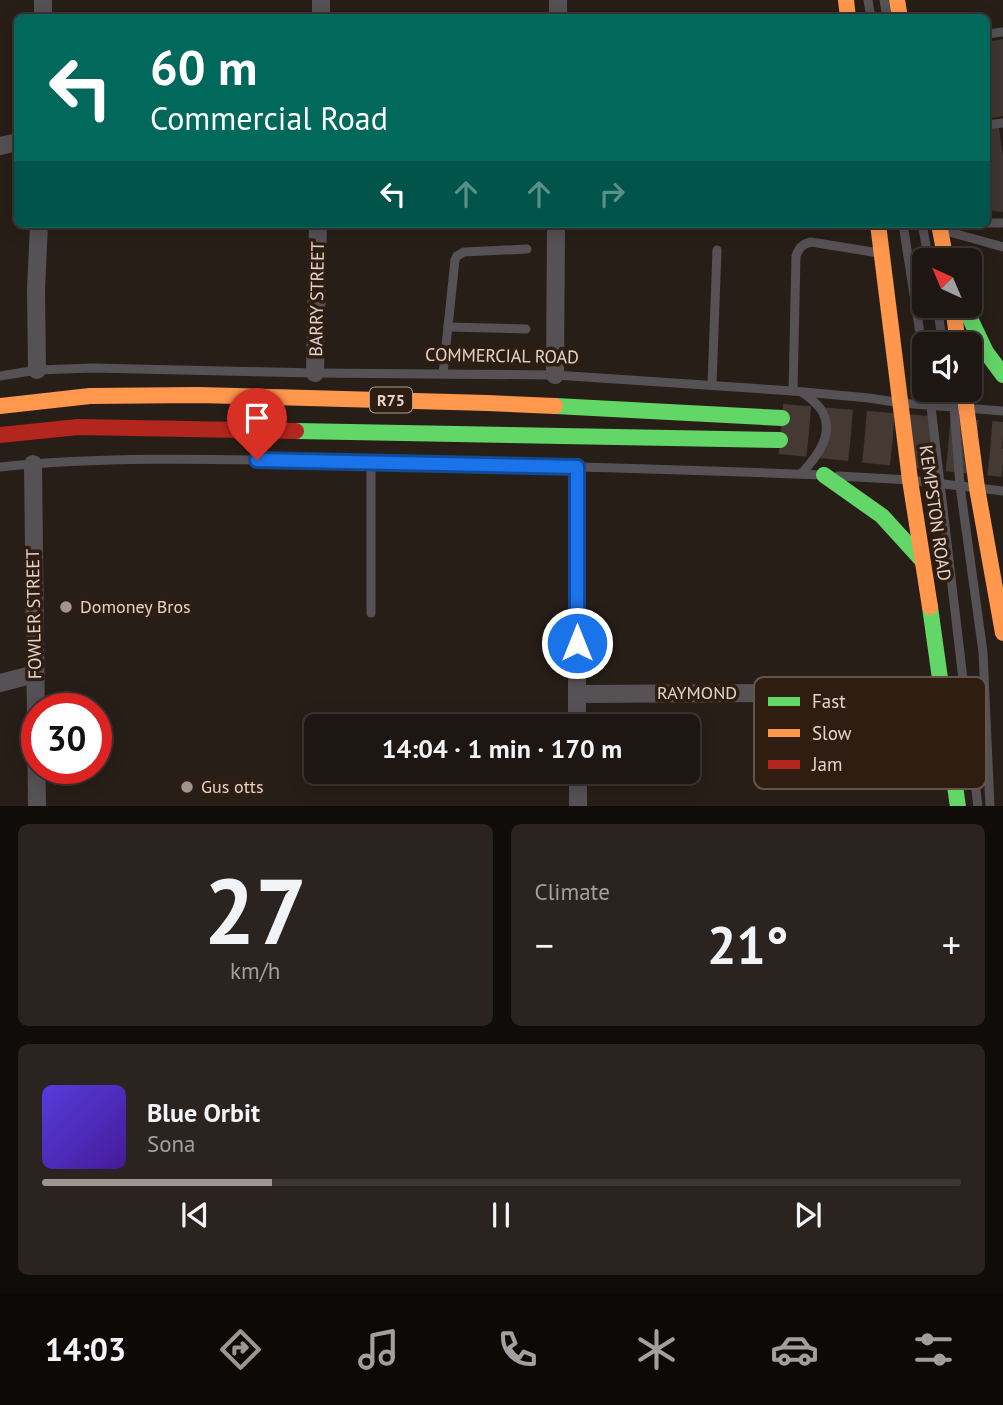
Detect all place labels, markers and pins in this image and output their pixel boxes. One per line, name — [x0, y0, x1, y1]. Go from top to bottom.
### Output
pin — [227, 388, 287, 460]
place label: Domoney Bros — [80, 595, 191, 618]
marker: Domoney Bros — [58, 599, 74, 615]
place label: Gus otts — [201, 775, 264, 798]
marker: Gus otts — [179, 779, 195, 795]

